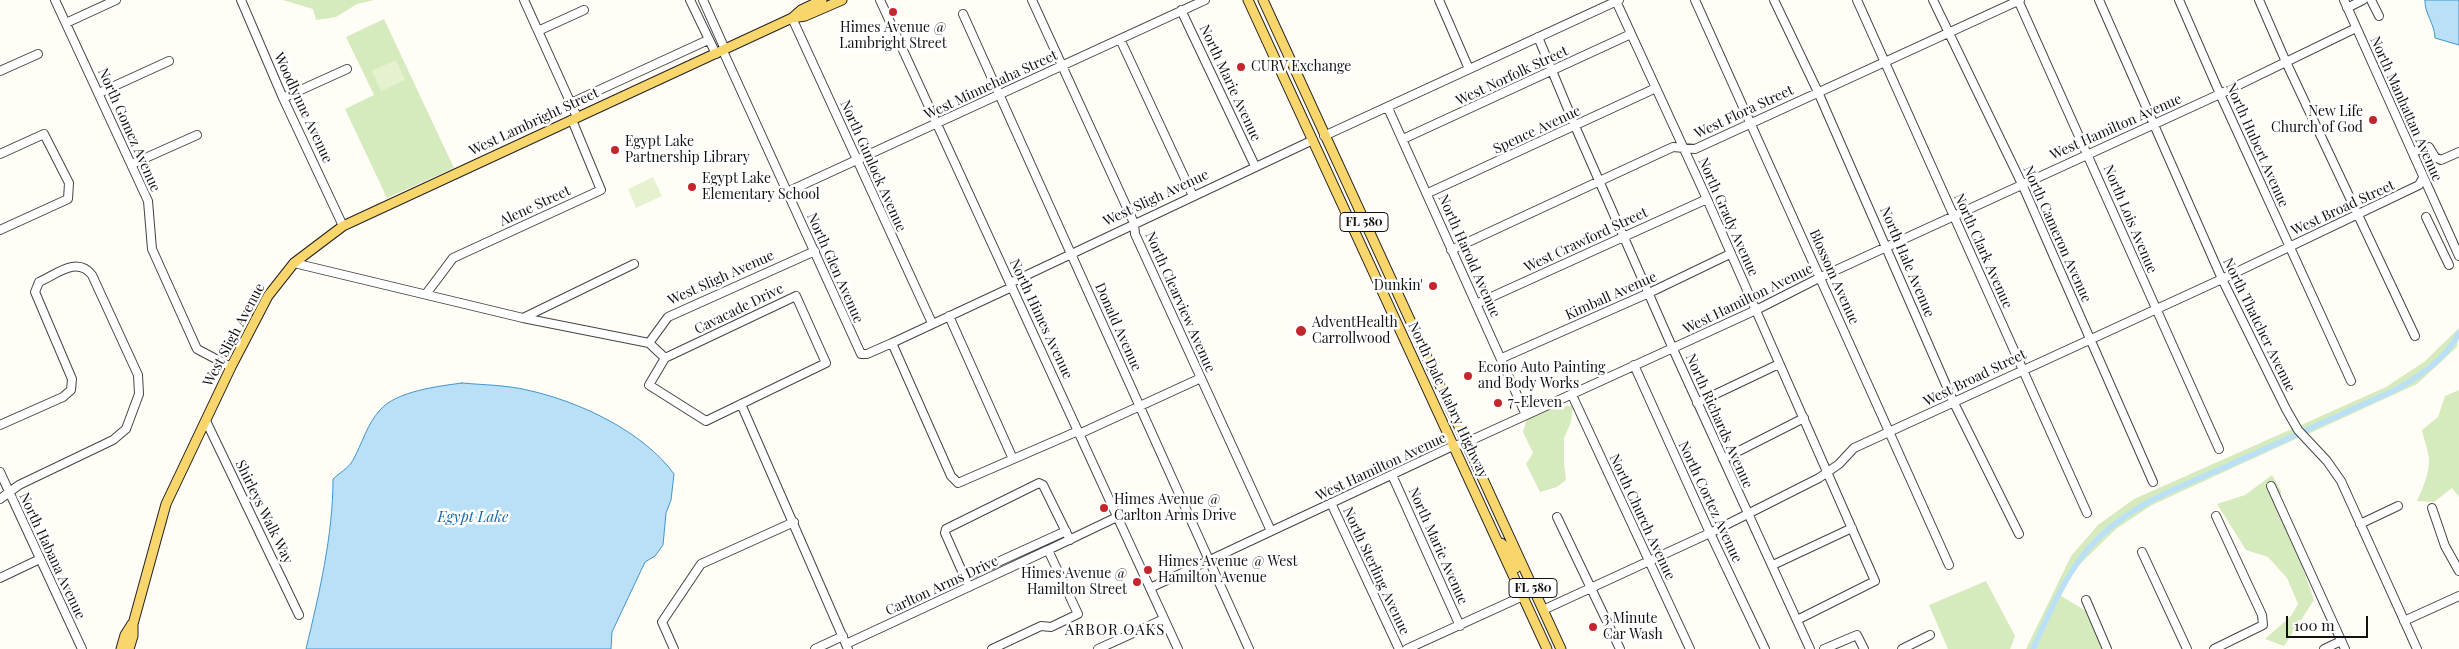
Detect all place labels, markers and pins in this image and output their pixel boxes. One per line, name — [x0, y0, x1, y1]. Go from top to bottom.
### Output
marker: Himes Avenue @ Lambright Street — [887, 6, 899, 18]
place label: Himes Avenue @ Lambright Street — [839, 20, 947, 52]
place label: CURV Exchange — [1251, 59, 1351, 75]
marker: CURV Exchange — [1235, 61, 1247, 73]
place label: New Life Church of God — [2271, 104, 2363, 136]
marker: New Life Church of God — [2367, 114, 2379, 126]
place label: Egypt Lake Partnership Library — [625, 134, 750, 166]
marker: Egypt Lake Partnership Library — [609, 144, 621, 156]
place label: Egypt Lake Elementary School — [702, 171, 820, 203]
marker: Egypt Lake Elementary School — [686, 181, 698, 193]
place label: Dunkin' — [1374, 278, 1423, 294]
marker: Dunkin' — [1427, 280, 1439, 292]
place label: AdventHealth Carrollwood — [1312, 315, 1398, 348]
marker: AdventHealth Carrollwood — [1294, 324, 1308, 338]
place label: Econo Auto Painting and Body Works — [1478, 360, 1605, 392]
marker: Econo Auto Painting and Body Works — [1462, 370, 1474, 382]
place label: 7-Eleven — [1508, 395, 1562, 411]
marker: 7-Eleven — [1492, 397, 1504, 409]
place label: Himes Avenue @ Carlton Arms Drive — [1114, 492, 1237, 524]
marker: Himes Avenue @ Carlton Arms Drive — [1098, 502, 1110, 514]
place label: Himes Avenue @ West Hamilton Avenue — [1158, 554, 1297, 586]
marker: Himes Avenue @ West Hamilton Avenue — [1142, 564, 1154, 576]
place label: Himes Avenue @ Hamilton Street — [1021, 566, 1127, 598]
marker: Himes Avenue @ Hamilton Street — [1131, 576, 1143, 588]
place label: 3 Minute Car Wash — [1603, 611, 1663, 644]
marker: 3 Minute Car Wash — [1587, 621, 1599, 633]

